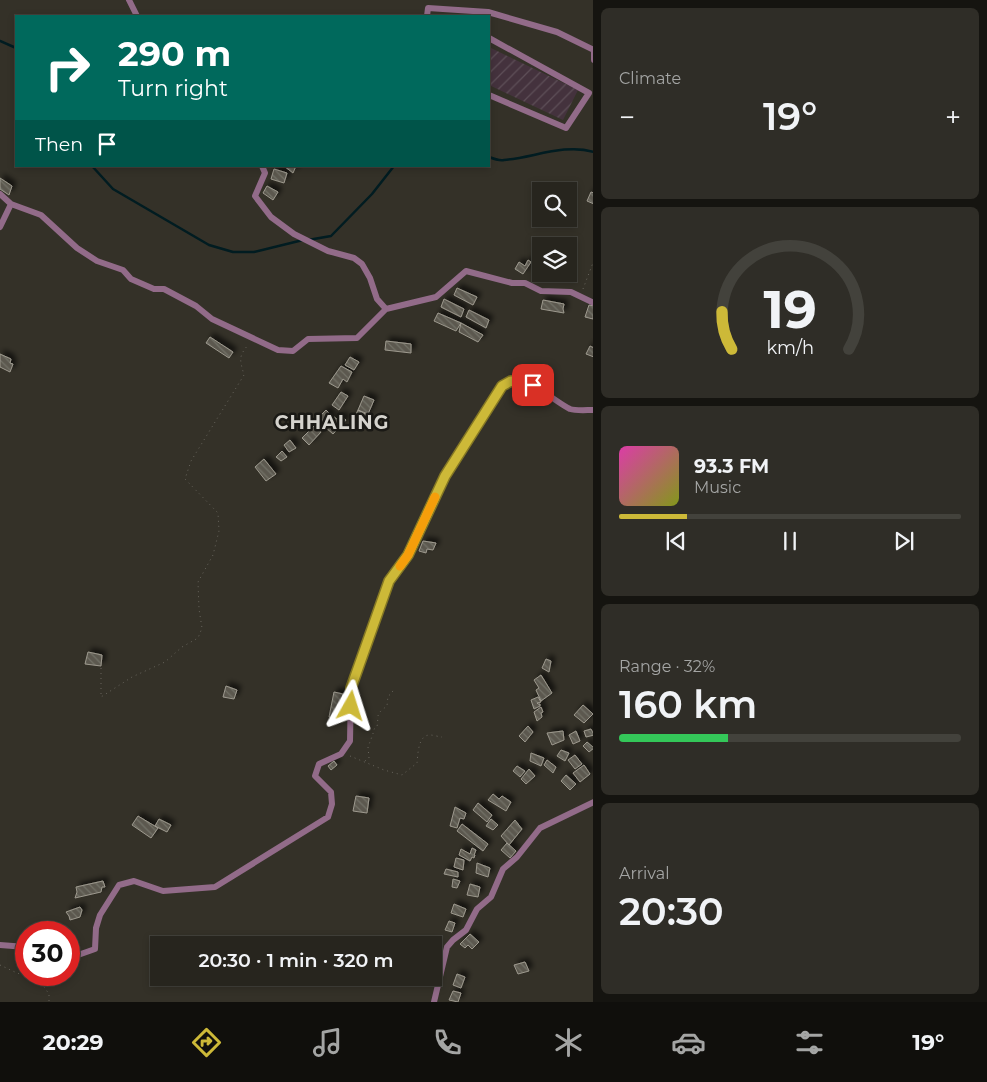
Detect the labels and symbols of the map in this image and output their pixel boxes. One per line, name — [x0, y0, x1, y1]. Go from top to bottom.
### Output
pin — [512, 364, 554, 406]
district label: CHHALING — [275, 411, 389, 434]
position arrow — [324, 679, 376, 731]
speed limit sign: 30 — [15, 921, 80, 986]

